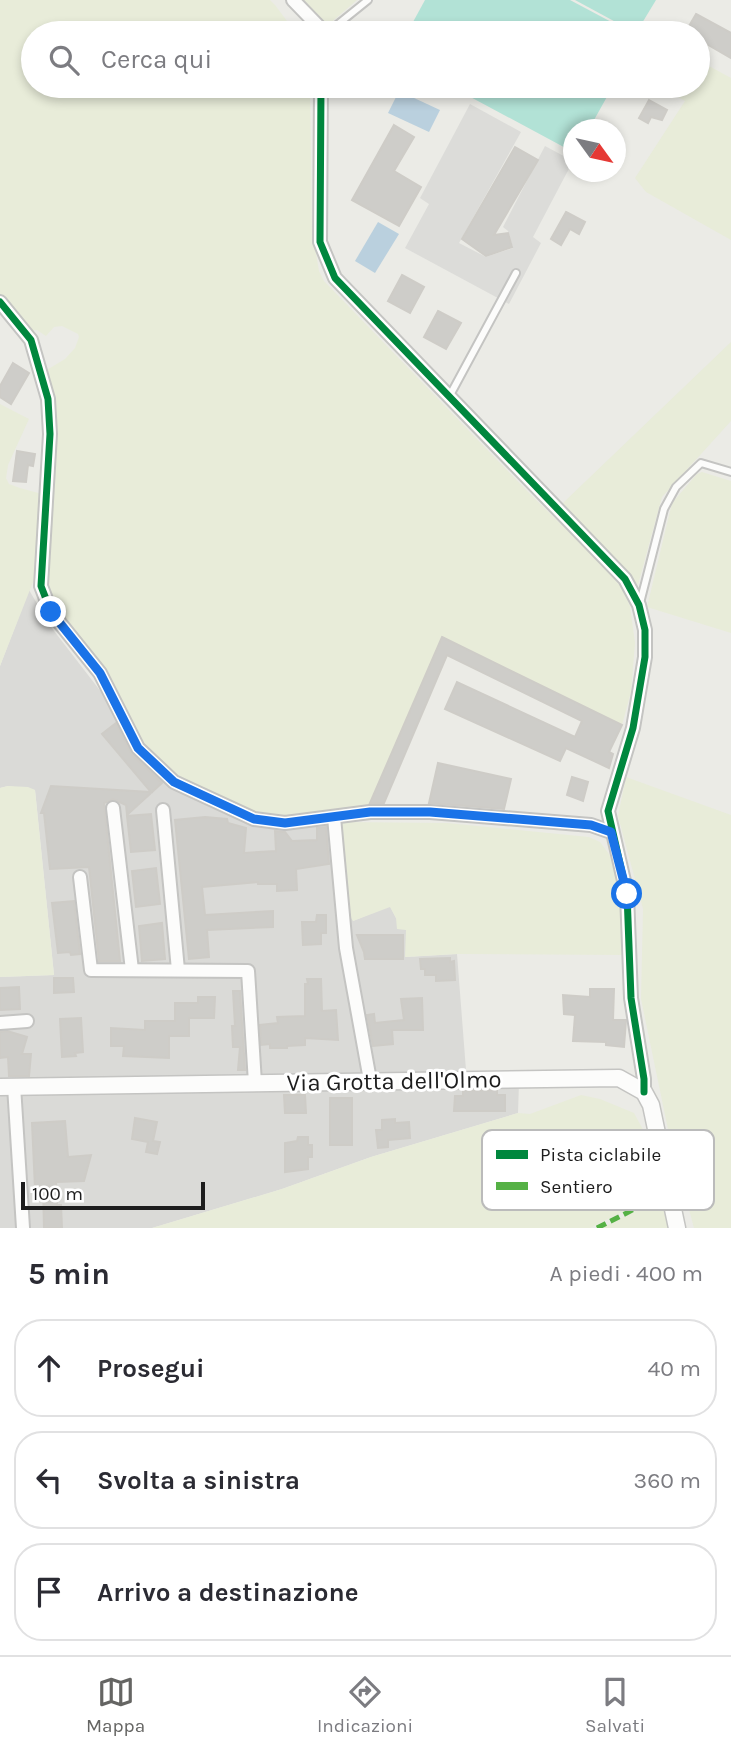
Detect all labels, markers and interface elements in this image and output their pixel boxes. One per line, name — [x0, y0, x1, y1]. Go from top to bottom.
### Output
search box — [21, 21, 710, 98]
icon: search — [45, 41, 83, 79]
text: Cerca qui — [101, 44, 212, 75]
north arrow — [563, 119, 626, 182]
route end — [35, 596, 66, 627]
route start — [611, 878, 642, 909]
street label: Via Grotta dell'Olmo — [286, 1065, 502, 1097]
legend — [482, 1130, 714, 1210]
text: Pista ciclabile — [540, 1144, 661, 1166]
text: Sentiero — [540, 1176, 613, 1198]
scale bar — [21, 1179, 205, 1211]
text: 100 m — [32, 1183, 83, 1205]
text: 5 min — [28, 1256, 110, 1292]
text: A piedi · 400 m — [550, 1260, 703, 1287]
icon: ahead — [30, 1349, 68, 1387]
text: Prosegui — [97, 1353, 204, 1384]
text: 40 m — [648, 1355, 701, 1382]
icon: left — [30, 1461, 68, 1499]
text: Svolta a sinistra — [97, 1465, 300, 1496]
text: 360 m — [634, 1467, 701, 1494]
icon: arrive — [30, 1573, 68, 1611]
text: Arrivo a destinazione — [97, 1577, 359, 1608]
tab: Mappa — [86, 1673, 145, 1737]
tab: Indicazioni — [317, 1673, 413, 1737]
tab: Salvati — [585, 1673, 645, 1737]

